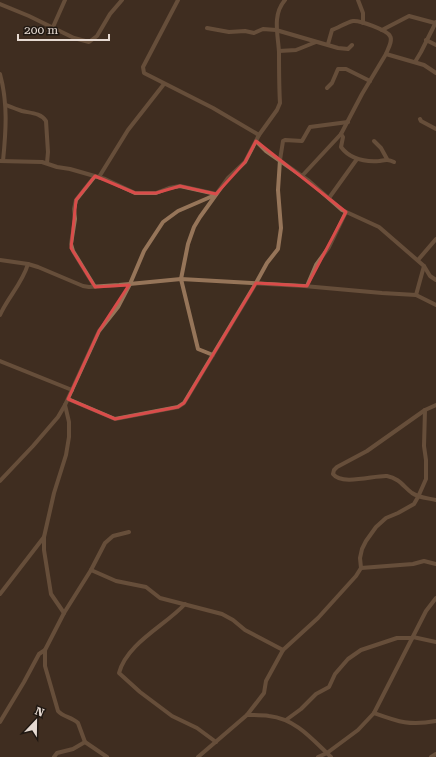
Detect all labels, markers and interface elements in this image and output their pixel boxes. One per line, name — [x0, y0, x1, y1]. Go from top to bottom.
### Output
scale bar — [18, 16, 109, 42]
text: 200 m — [24, 23, 58, 37]
north arrow — [16, 701, 56, 741]
text: N — [33, 705, 46, 720]

